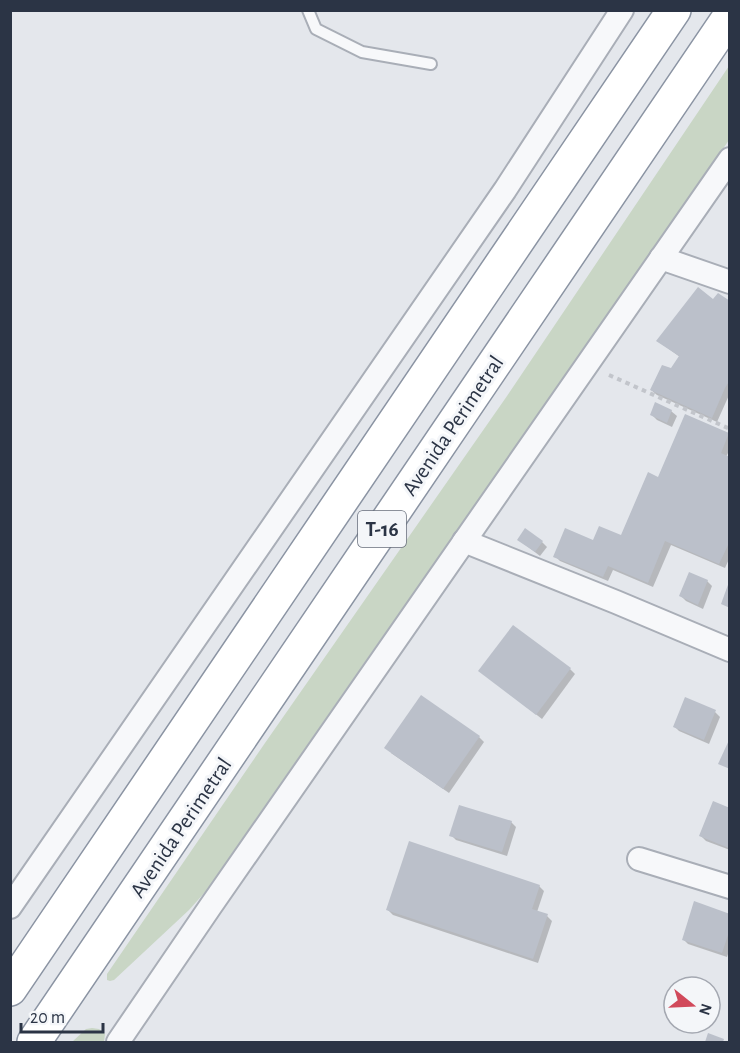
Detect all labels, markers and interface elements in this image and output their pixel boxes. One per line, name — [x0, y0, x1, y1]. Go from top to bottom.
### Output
street label: Avenida Perimetral — [398, 352, 508, 500]
road number: T-16 — [358, 511, 406, 547]
street label: Avenida Perimetral — [126, 754, 236, 902]
north arrow — [662, 975, 722, 1035]
scale bar — [21, 996, 104, 1034]
text: N — [696, 1002, 715, 1017]
text: 20 m — [30, 1009, 65, 1027]

